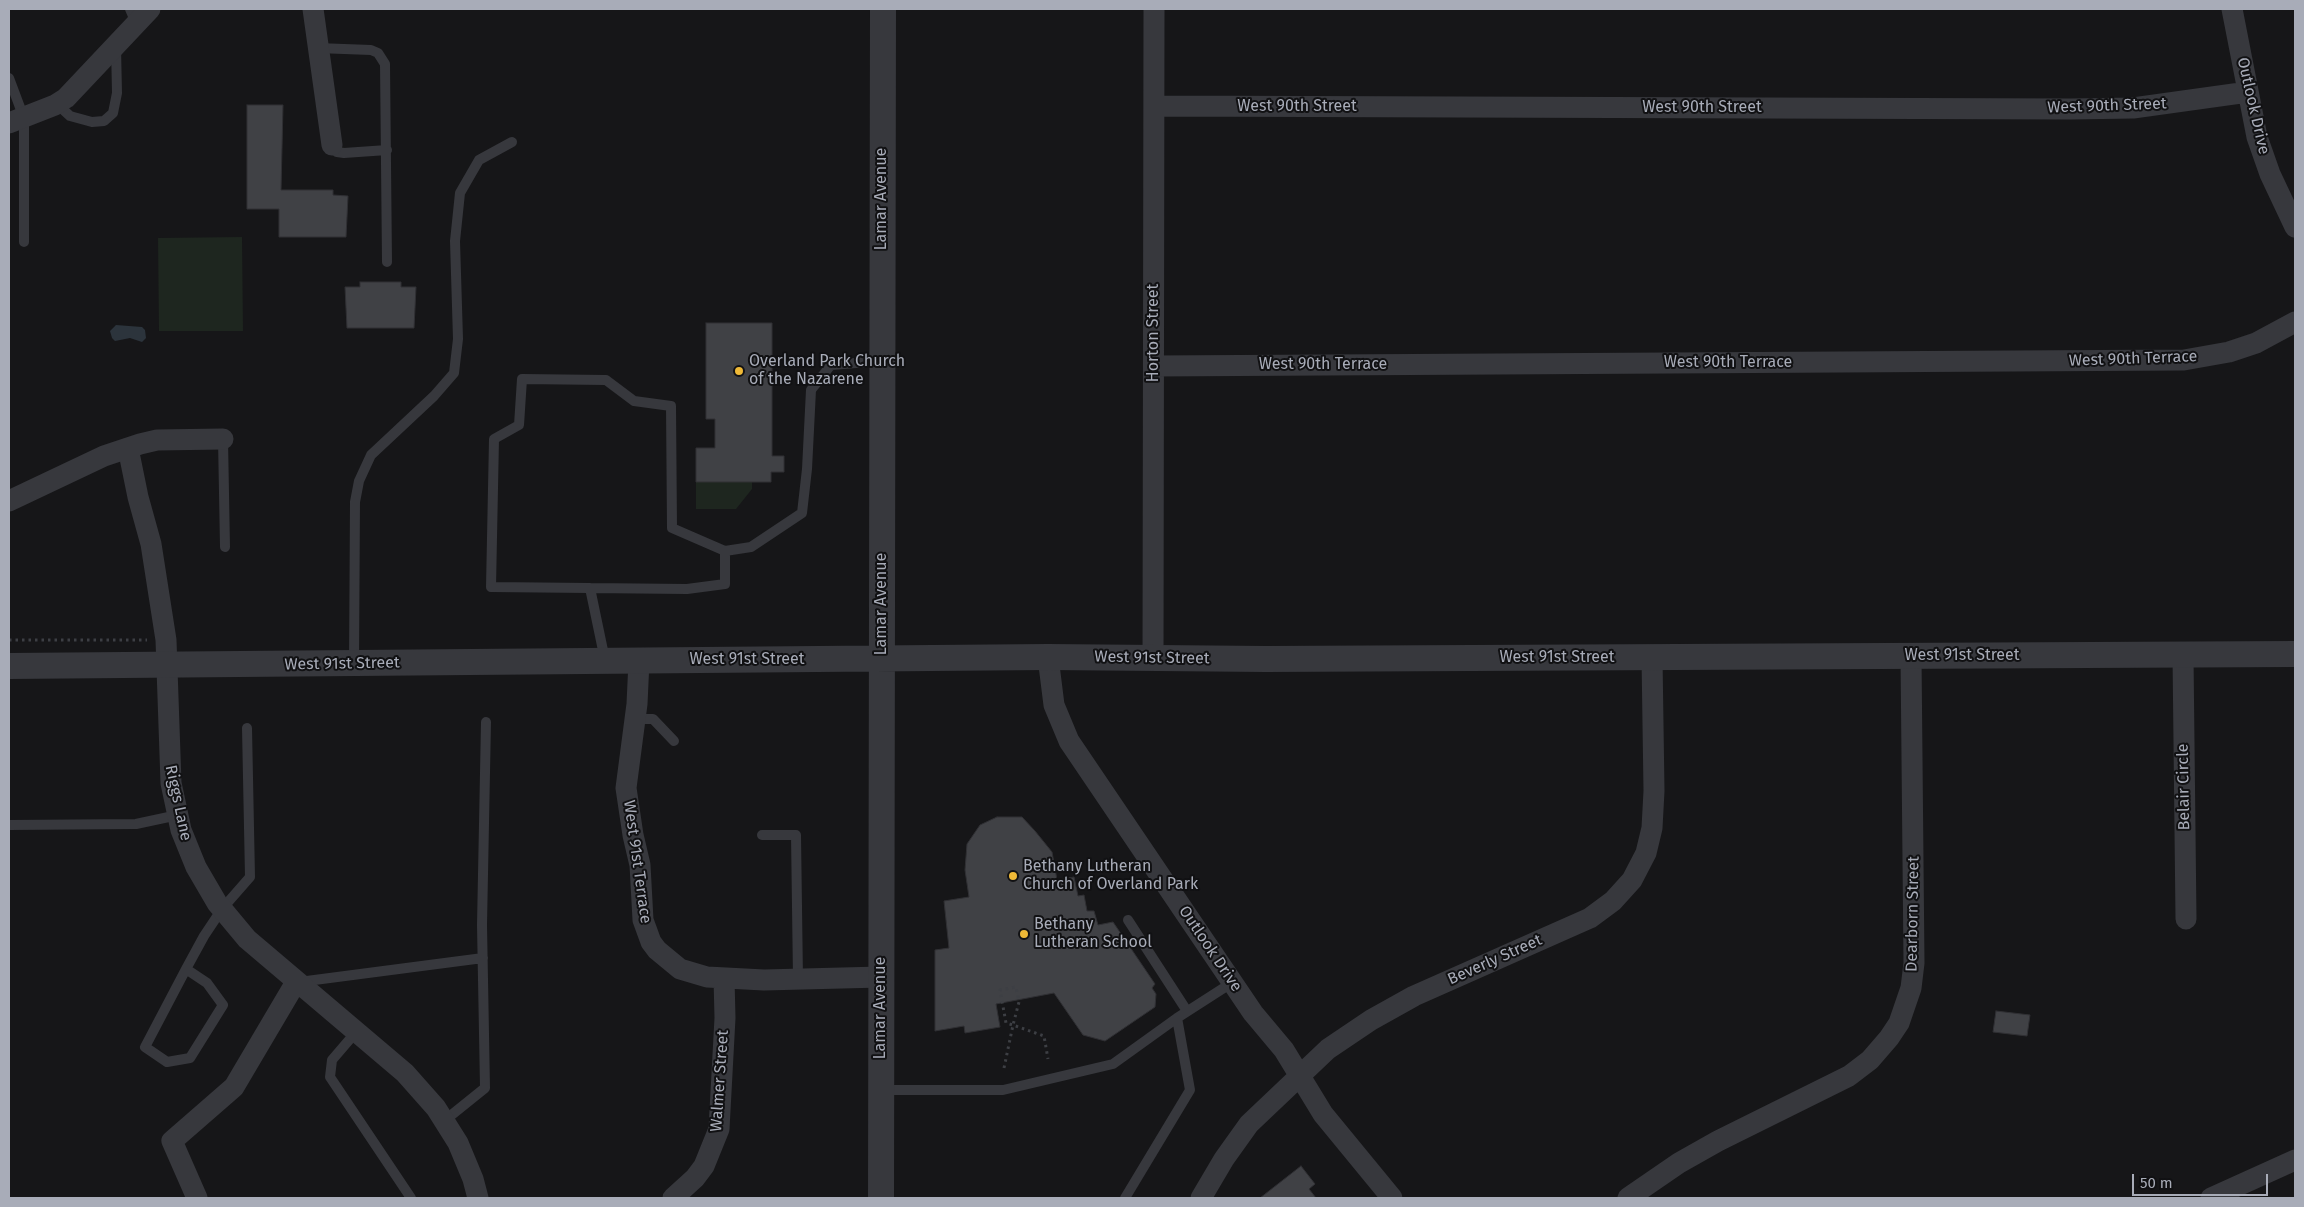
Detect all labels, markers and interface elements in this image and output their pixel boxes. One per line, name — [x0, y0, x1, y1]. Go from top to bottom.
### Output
street label: Outlook Drive — [2232, 55, 2274, 157]
street label: West 90th Street — [2047, 94, 2167, 118]
street label: West 90th Street — [1237, 97, 1357, 117]
street label: West 90th Street — [1642, 98, 1762, 118]
street label: Lamar Avenue — [872, 148, 892, 250]
street label: Horton Street — [1144, 284, 1164, 382]
street label: West 90th Terrace — [2068, 347, 2198, 371]
place label: Overland Park Church of the Nazarene — [749, 352, 905, 390]
street label: West 90th Terrace — [1664, 353, 1792, 373]
street label: West 90th Terrace — [1259, 355, 1387, 375]
marker: Overland Park Church of the Nazarene — [733, 365, 745, 377]
street label: Lamar Avenue — [872, 553, 892, 655]
street label: West 91st Street — [1904, 646, 2020, 666]
street label: West 91st Street — [1094, 647, 1210, 669]
street label: West 91st Street — [1499, 648, 1615, 668]
street label: West 91st Street — [689, 650, 805, 670]
street label: West 91st Street — [284, 653, 400, 675]
street label: Belair Circle — [2174, 743, 2194, 831]
street label: Riggs Lane — [161, 763, 195, 843]
street label: West 91st Terrace — [619, 799, 655, 925]
street label: Dearborn Street — [1902, 856, 1924, 972]
place label: Bethany Lutheran Church of Overland Park — [1023, 857, 1198, 895]
marker: Bethany Lutheran Church of Overland Park — [1007, 870, 1019, 882]
street label: Outlook Drive — [1174, 902, 1246, 996]
place label: Bethany Lutheran School — [1034, 915, 1152, 953]
marker: Bethany Lutheran School — [1018, 928, 1030, 940]
street label: Beverly Street — [1445, 931, 1545, 989]
street label: Lamar Avenue — [871, 957, 891, 1059]
street label: Walmer Street — [707, 1029, 733, 1133]
scale bar — [2134, 1164, 2270, 1196]
text: 50 m — [2140, 1174, 2173, 1192]

